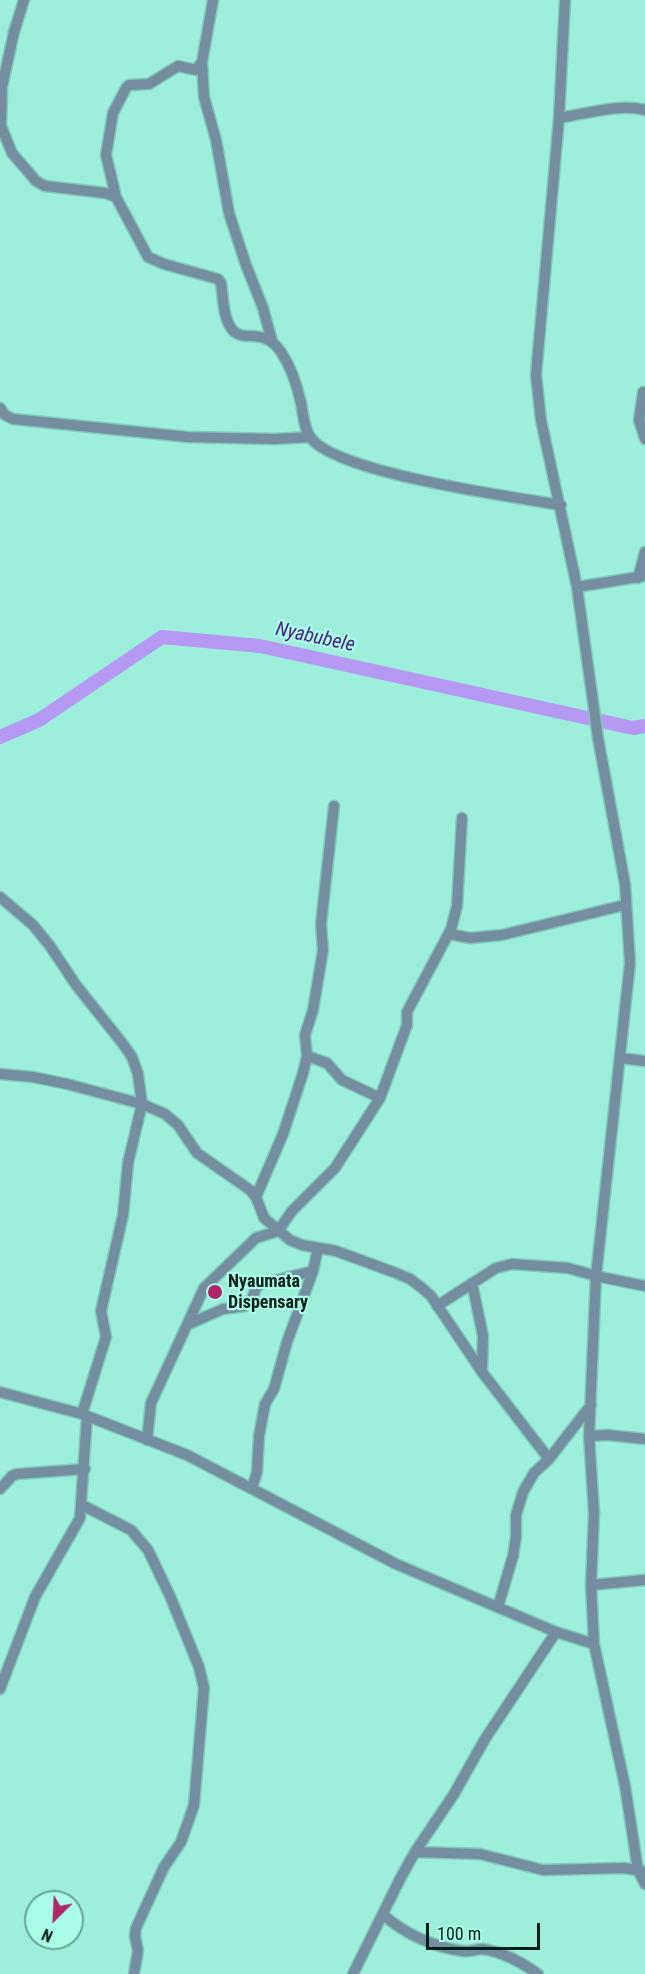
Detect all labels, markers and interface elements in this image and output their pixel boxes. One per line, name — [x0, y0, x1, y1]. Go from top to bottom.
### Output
water label: Nyabubele — [273, 618, 357, 658]
place label: Nyaumata Dispensary — [228, 1271, 308, 1314]
marker: Nyaumata Dispensary — [206, 1283, 224, 1301]
north arrow — [24, 1890, 84, 1950]
scale bar — [429, 1911, 543, 1949]
text: 100 m — [437, 1923, 481, 1944]
text: N — [39, 1924, 56, 1946]

